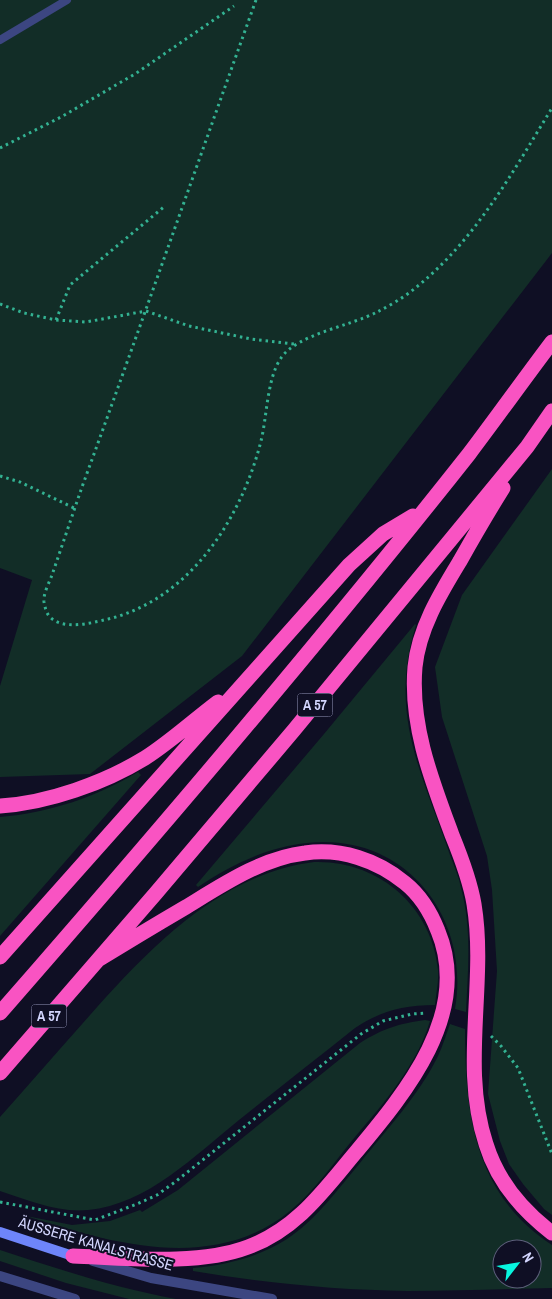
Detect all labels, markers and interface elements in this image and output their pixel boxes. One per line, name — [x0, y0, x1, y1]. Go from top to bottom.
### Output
road number: A 57 — [298, 694, 332, 716]
road number: A 57 — [32, 1004, 66, 1028]
street label: ÄUSSERE KANALSTRASSE — [15, 1211, 176, 1276]
north arrow — [492, 1239, 542, 1289]
text: N — [518, 1249, 538, 1265]

